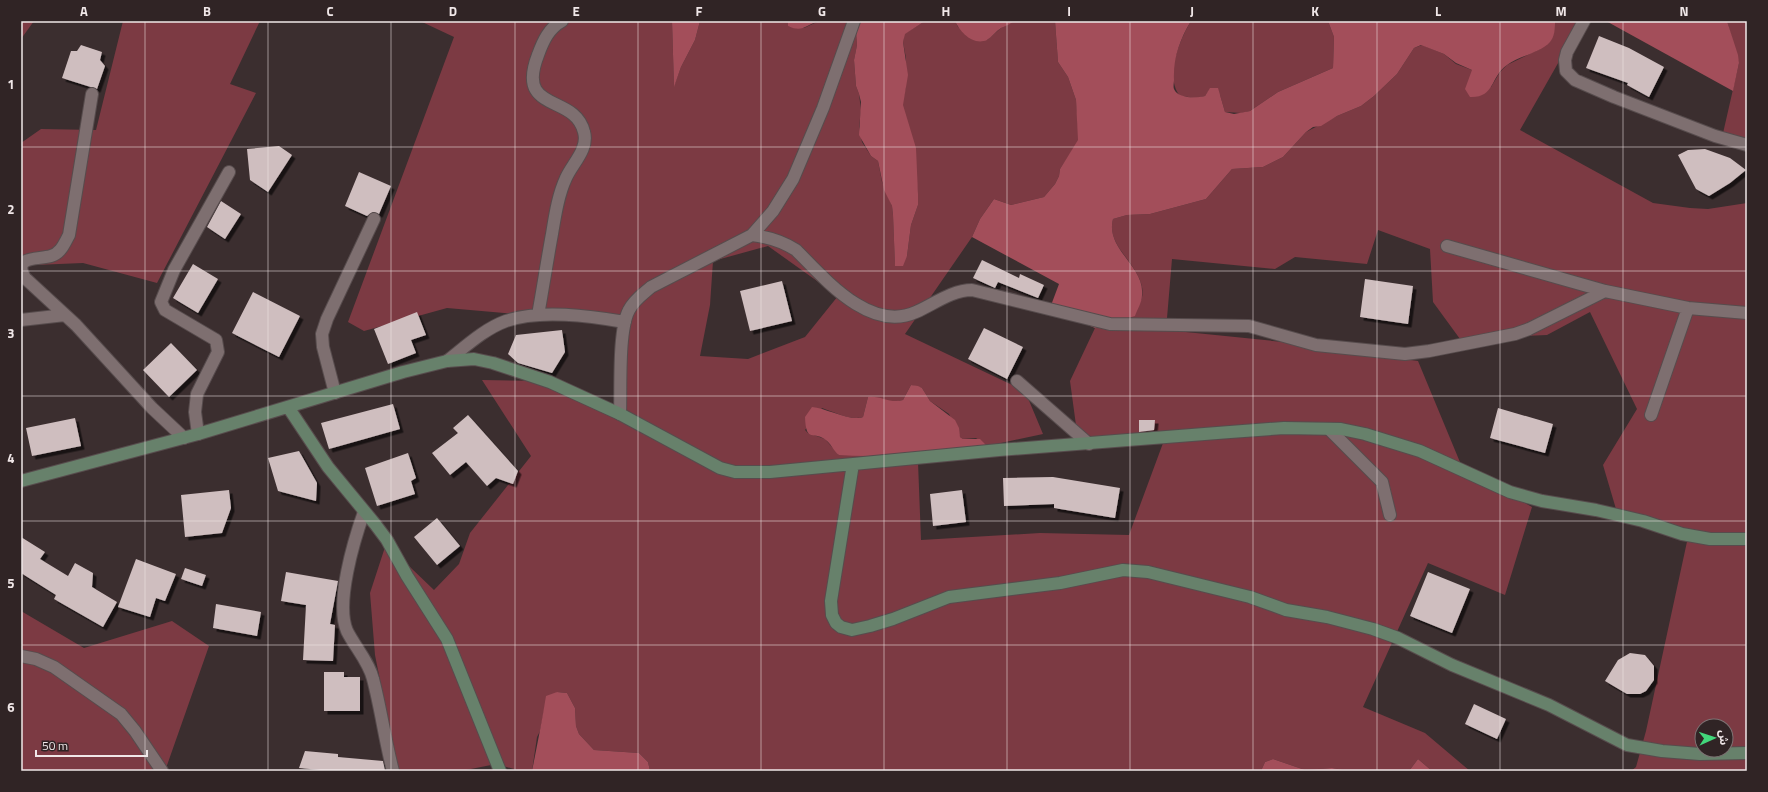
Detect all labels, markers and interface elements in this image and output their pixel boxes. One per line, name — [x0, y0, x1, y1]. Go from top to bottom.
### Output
text: A — [80, 1, 88, 21]
text: B — [203, 1, 211, 21]
text: C — [326, 1, 334, 21]
text: D — [449, 1, 457, 21]
text: E — [572, 1, 580, 21]
text: F — [696, 1, 703, 21]
text: G — [818, 1, 826, 21]
text: H — [942, 1, 950, 21]
text: I — [1067, 1, 1071, 21]
text: J — [1190, 1, 1194, 21]
text: K — [1311, 1, 1319, 21]
text: L — [1435, 1, 1441, 21]
text: M — [1555, 1, 1567, 21]
text: N — [1679, 1, 1689, 21]
text: 1 — [7, 74, 15, 94]
text: 2 — [7, 199, 15, 219]
text: 3 — [7, 323, 15, 343]
text: 4 — [7, 448, 15, 468]
text: 5 — [7, 573, 15, 593]
text: 6 — [7, 697, 15, 717]
north arrow — [1694, 718, 1734, 758]
text: ش — [1716, 730, 1732, 745]
scale bar — [36, 732, 147, 758]
text: 50 m — [42, 736, 68, 755]

